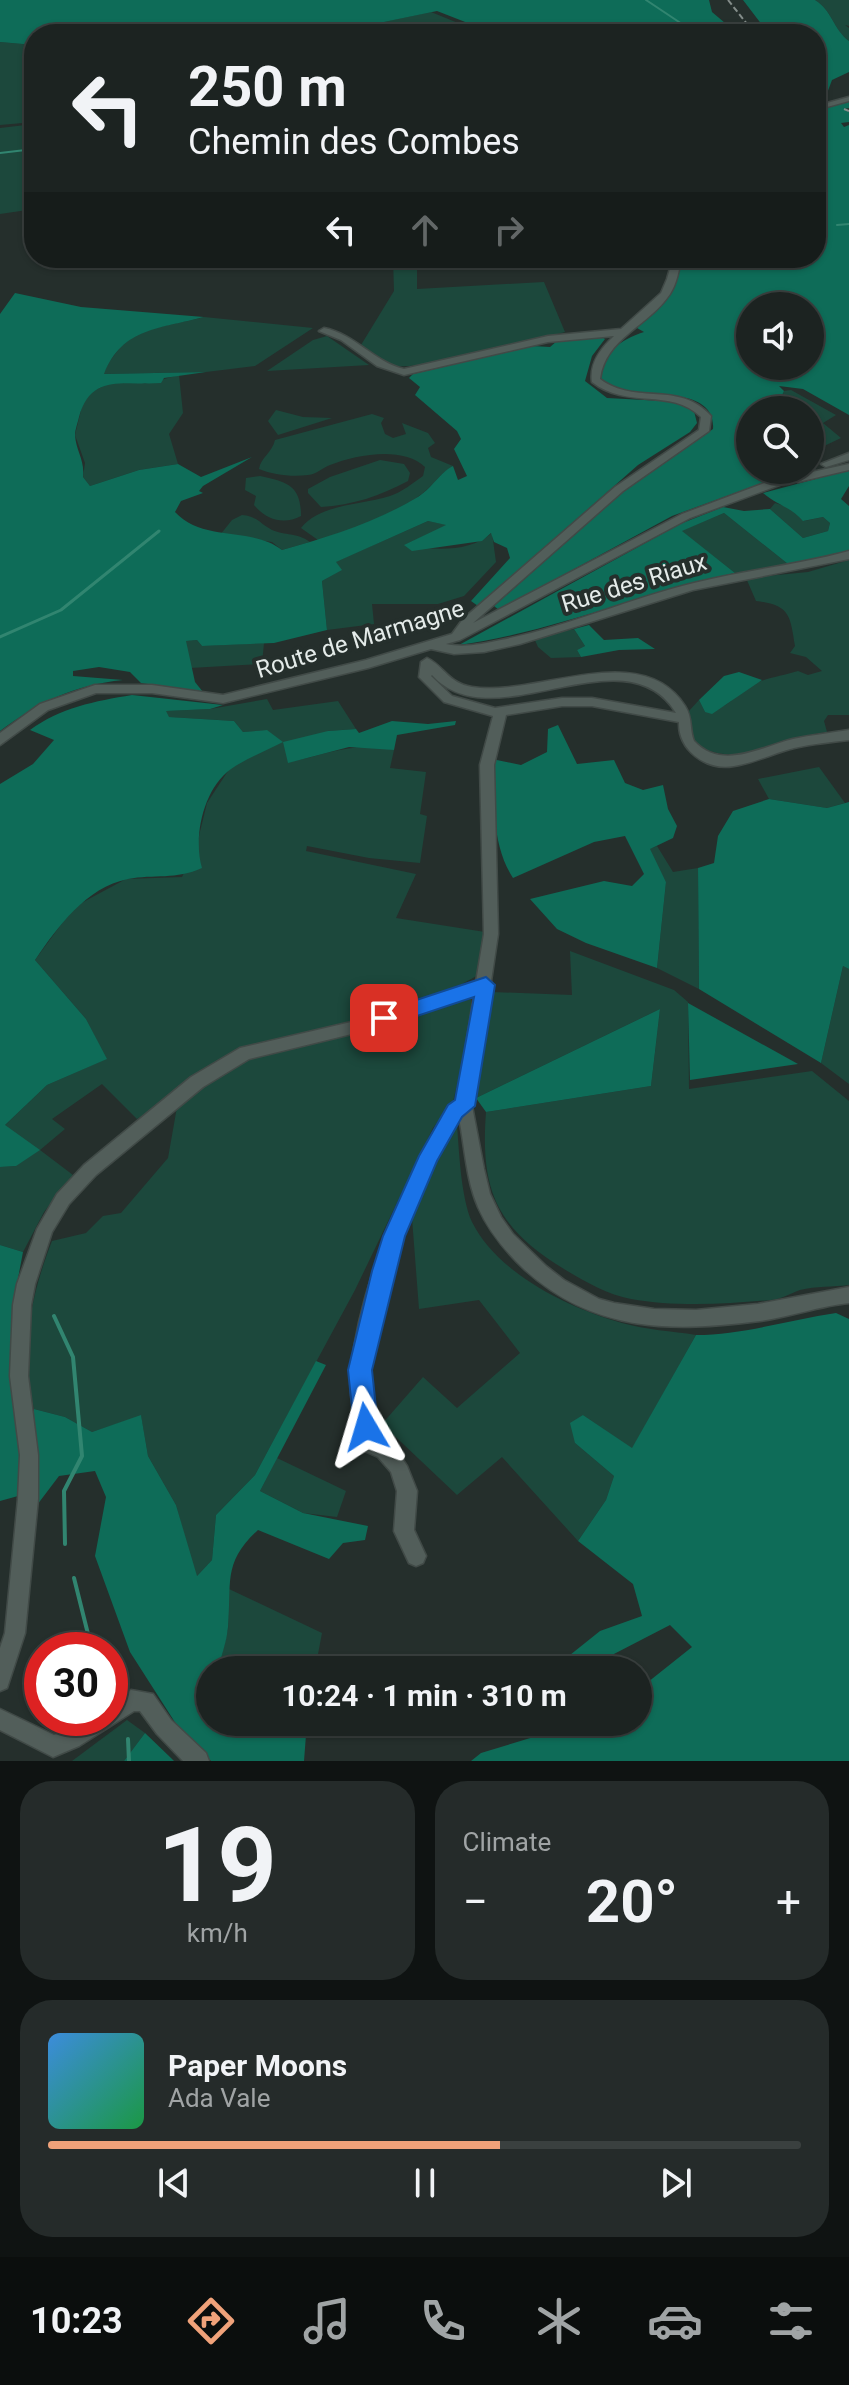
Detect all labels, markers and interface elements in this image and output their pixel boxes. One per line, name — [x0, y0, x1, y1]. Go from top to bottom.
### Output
text: 250 m — [188, 54, 347, 120]
icon: left — [56, 56, 160, 160]
text: Chemin des Combes — [188, 121, 520, 163]
icon: left — [319, 208, 363, 252]
icon: ahead — [403, 208, 447, 252]
icon: right — [487, 208, 531, 252]
map controls — [736, 292, 824, 484]
button: sound — [736, 292, 824, 380]
button: search — [736, 396, 824, 484]
street label: Rue des Riaux — [558, 548, 710, 618]
street label: Route de Marmagne — [253, 594, 467, 684]
pin — [350, 984, 418, 1052]
icon: arrive — [362, 996, 406, 1040]
position arrow — [324, 1385, 408, 1469]
speed limit sign: 30 — [24, 1632, 128, 1736]
text: 10:24 · 1 min · 310 m — [281, 1678, 567, 1713]
text: 19 — [158, 1805, 277, 1926]
text: Climate — [463, 1827, 551, 1857]
text: 20° — [586, 1866, 678, 1937]
text: − — [463, 1876, 488, 1928]
text: + — [776, 1876, 801, 1928]
text: km/h — [187, 1918, 248, 1948]
text: Paper Moons — [168, 2048, 347, 2083]
text: Ada Vale — [168, 2083, 270, 2113]
icon: previous — [152, 2161, 196, 2205]
icon: pause — [403, 2161, 447, 2205]
icon: next — [654, 2161, 698, 2205]
icon: directions — [183, 2293, 239, 2349]
icon: music — [299, 2293, 355, 2349]
icon: phone — [415, 2293, 471, 2349]
icon: climate — [531, 2293, 587, 2349]
icon: car — [647, 2293, 703, 2349]
icon: filters — [763, 2293, 819, 2349]
text: 10:23 — [30, 2300, 123, 2342]

